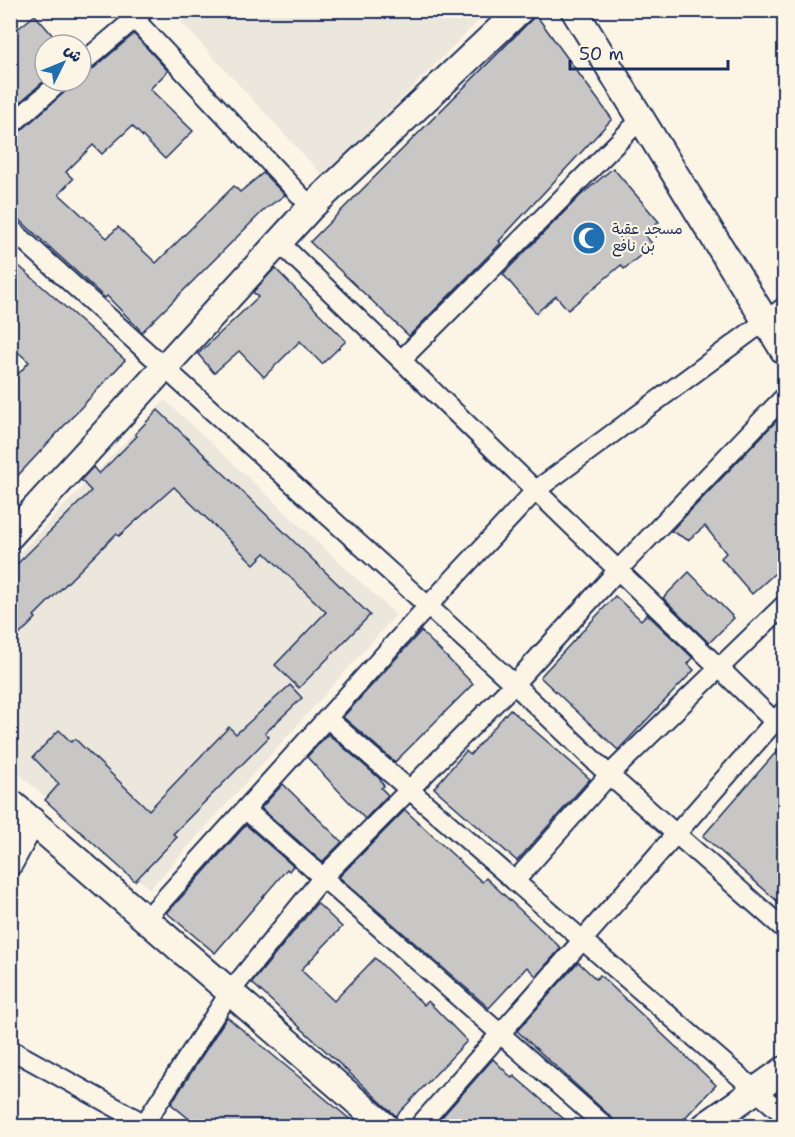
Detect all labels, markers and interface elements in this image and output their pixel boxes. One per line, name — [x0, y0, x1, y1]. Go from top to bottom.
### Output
north arrow — [33, 33, 93, 93]
scale bar — [570, 33, 728, 71]
text: ش — [60, 40, 87, 67]
text: 50 m — [579, 42, 624, 66]
place label: مسجد عقبة بن نافع — [612, 219, 683, 257]
mosque icon: مسجد عقبة بن نافع — [571, 220, 607, 256]

